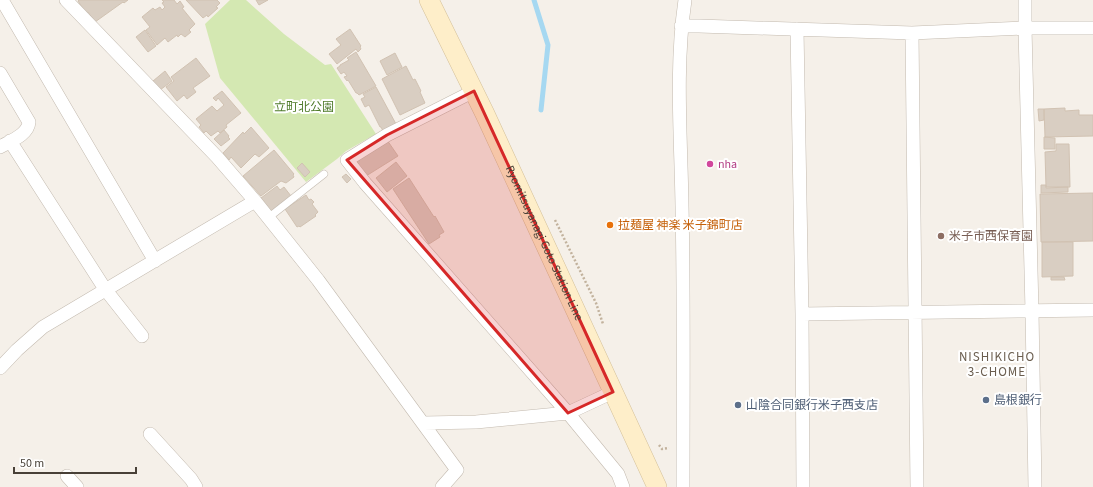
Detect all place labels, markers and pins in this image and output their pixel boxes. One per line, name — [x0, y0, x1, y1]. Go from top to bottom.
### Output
place label: nha — [718, 156, 737, 173]
marker: nha — [705, 159, 715, 169]
place label: 拉麺屋 神楽 米子錦町店 — [618, 217, 743, 234]
marker: 拉麺屋 神楽 米子錦町店 — [605, 220, 615, 230]
place label: 米子市西保育園 — [949, 228, 1033, 245]
marker: 米子市西保育園 — [936, 231, 946, 241]
place label: 島根銀行 — [994, 392, 1042, 409]
marker: 島根銀行 — [981, 395, 991, 405]
place label: 山陰合同銀行米子西支店 — [746, 397, 878, 414]
marker: 山陰合同銀行米子西支店 — [733, 400, 743, 410]

